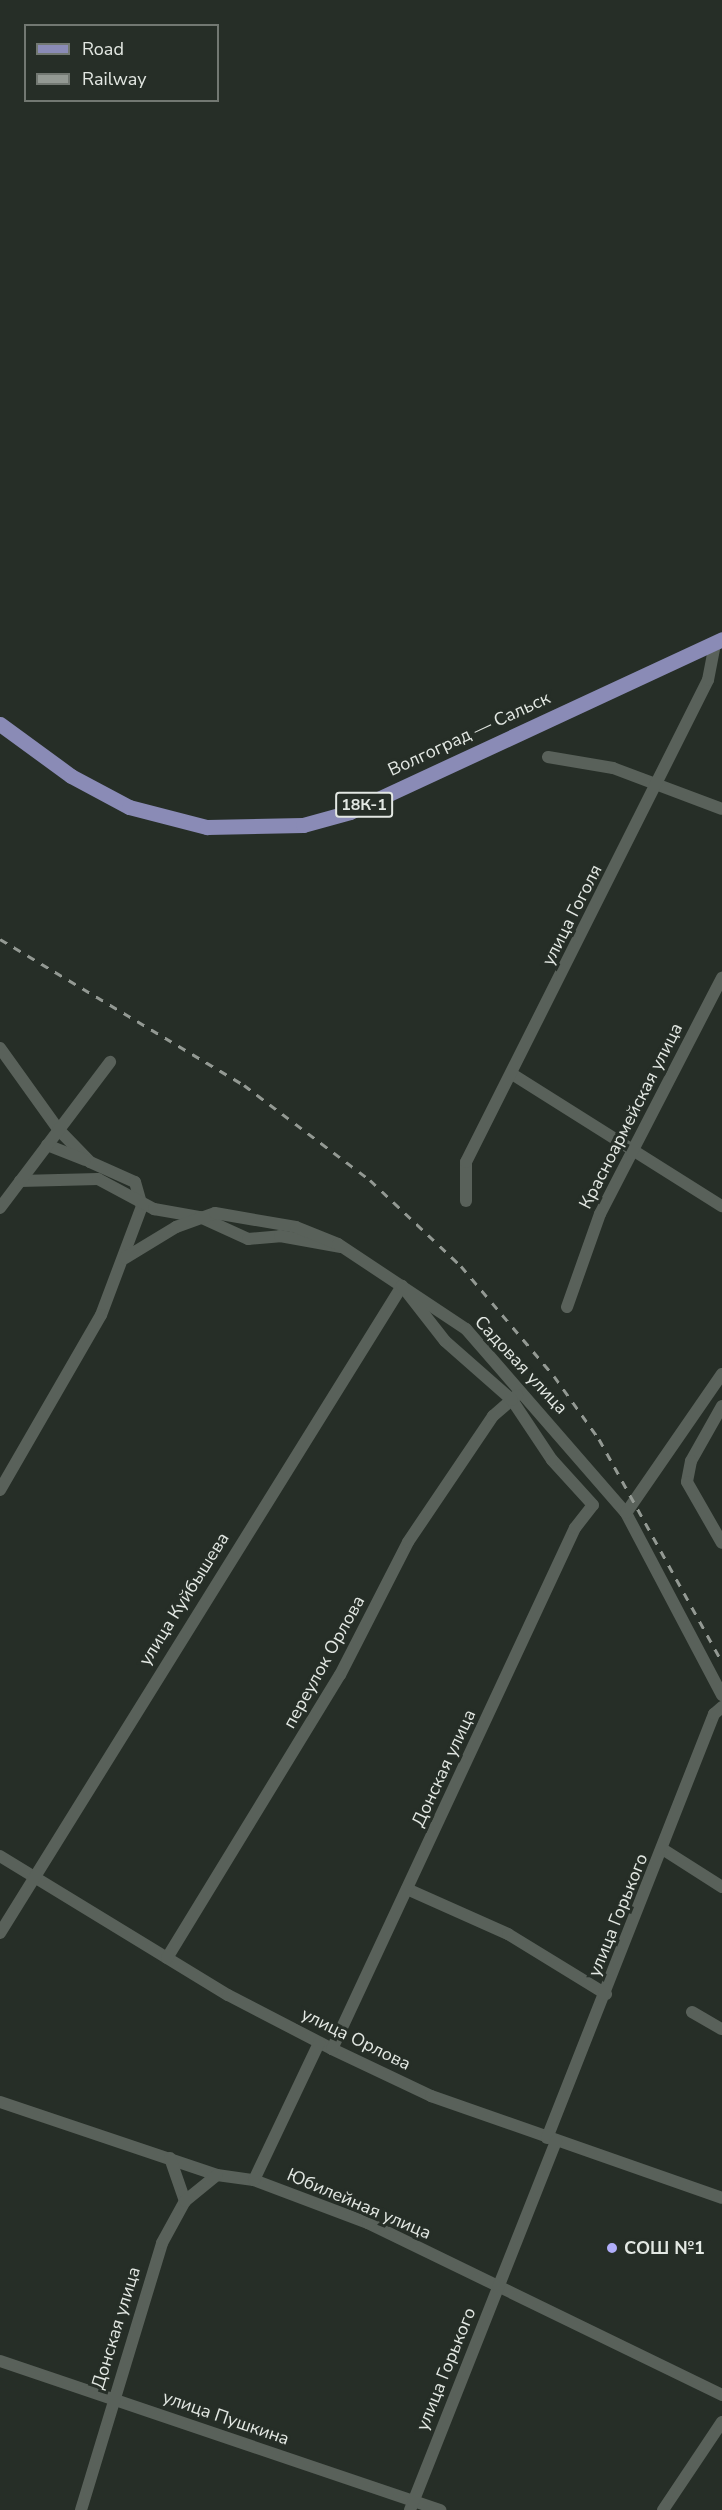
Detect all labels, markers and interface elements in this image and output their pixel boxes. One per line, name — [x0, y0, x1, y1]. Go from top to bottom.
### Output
legend — [24, 24, 219, 102]
text: Road — [82, 37, 124, 61]
text: Railway — [82, 67, 147, 91]
street label: Волгоград — Сальск — [385, 687, 553, 781]
road number: 18К-1 — [334, 792, 394, 818]
street label: улица Гоголя — [537, 861, 607, 969]
street label: Красноармейская улица — [575, 1019, 687, 1213]
street label: Садовая улица — [470, 1311, 572, 1419]
street label: улица Куйбышева — [134, 1528, 234, 1670]
street label: переулок Орлова — [279, 1592, 369, 1732]
street label: Донская улица — [407, 1706, 481, 1830]
street label: улица Горького — [584, 1850, 652, 1980]
street label: улица Орлова — [298, 2003, 414, 2075]
street label: Юбилейная улица — [284, 2164, 434, 2244]
place label: СОШ №1 — [624, 2237, 705, 2259]
marker: СОШ №1 — [605, 2241, 619, 2255]
street label: Донская улица — [87, 2264, 145, 2392]
street label: улица Горького — [412, 2304, 480, 2434]
street label: улица Пушкина — [160, 2386, 292, 2450]

